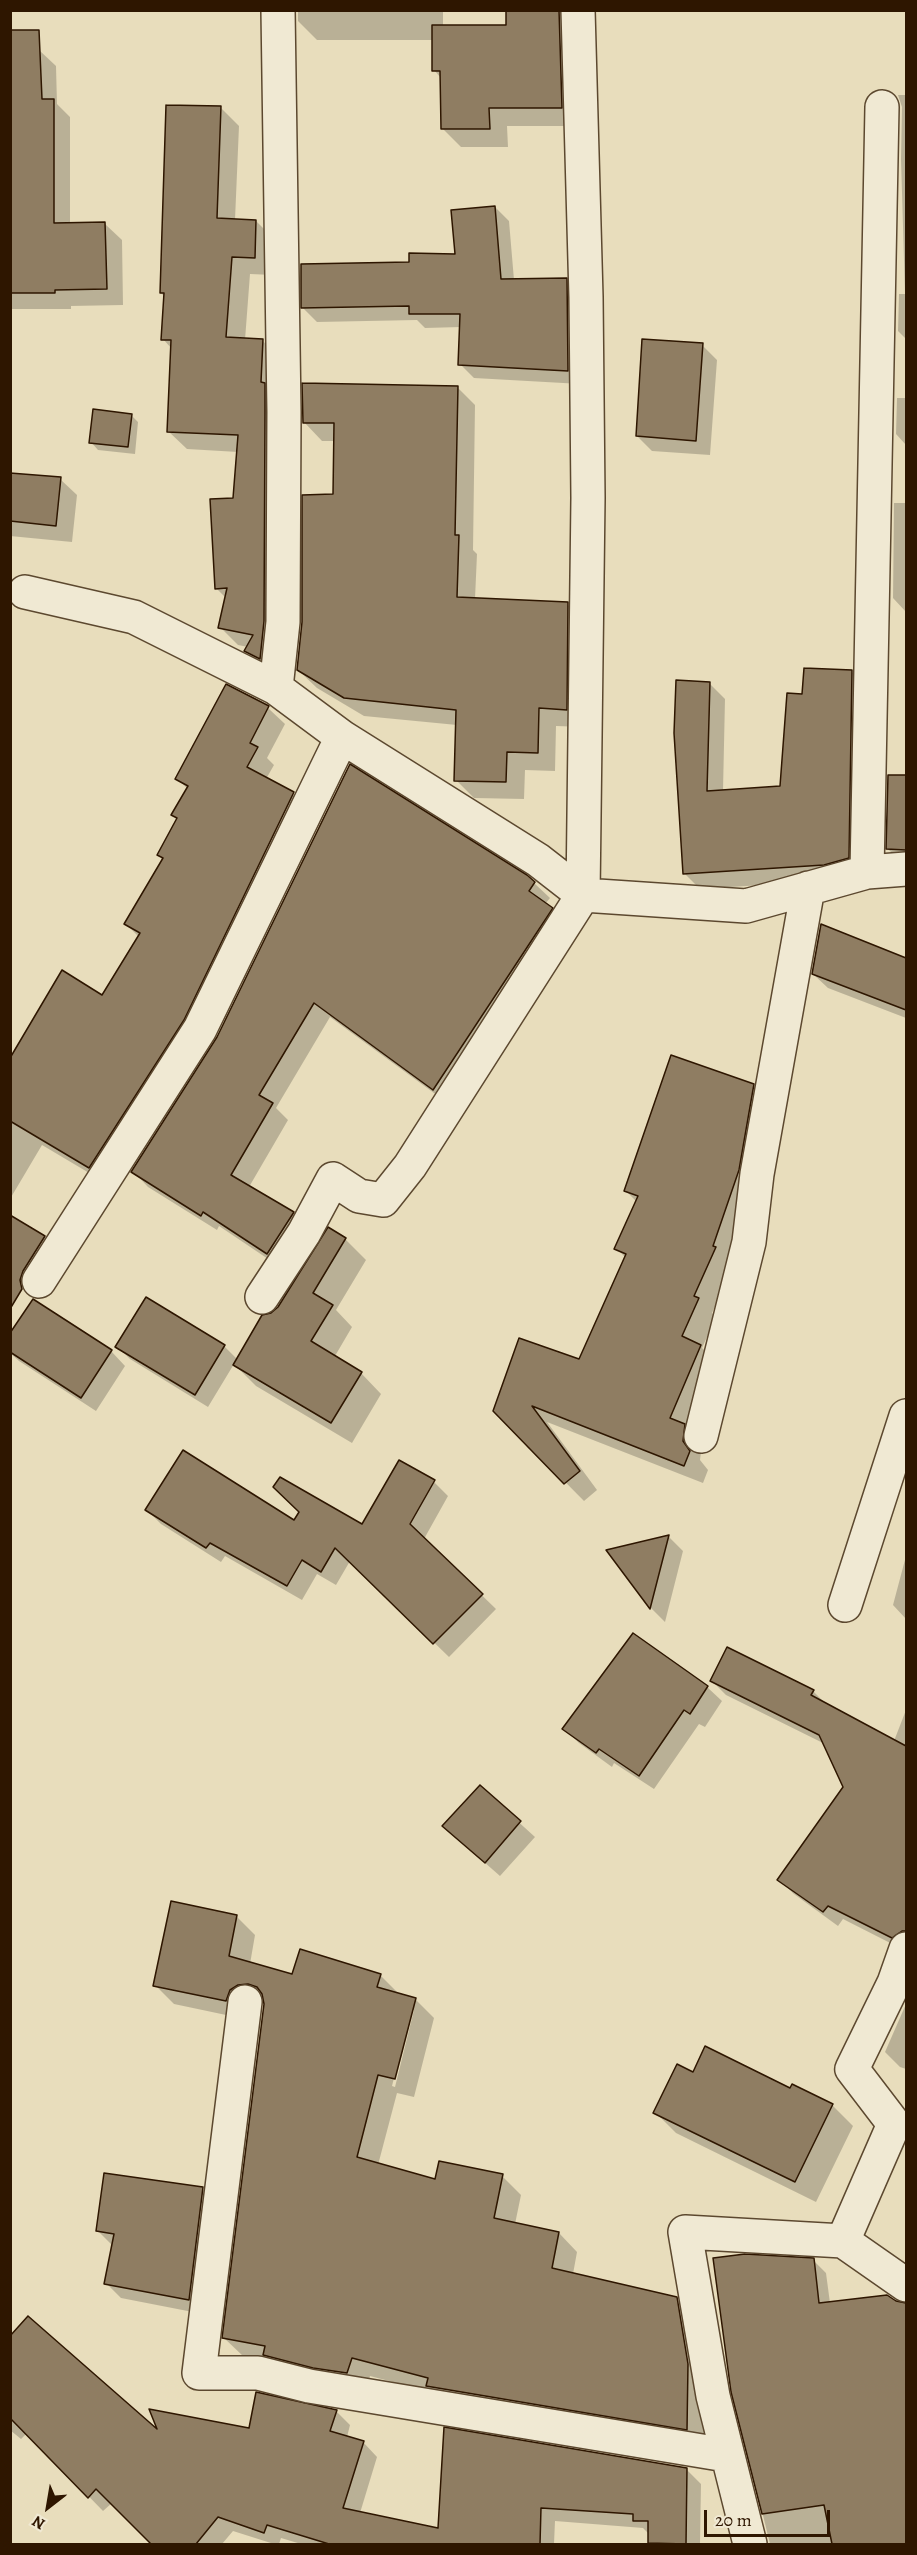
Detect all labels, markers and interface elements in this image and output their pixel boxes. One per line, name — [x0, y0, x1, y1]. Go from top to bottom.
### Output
north arrow — [18, 2477, 78, 2537]
scale bar — [707, 2498, 833, 2536]
text: 20 m — [715, 2508, 752, 2532]
text: N — [28, 2510, 49, 2535]

